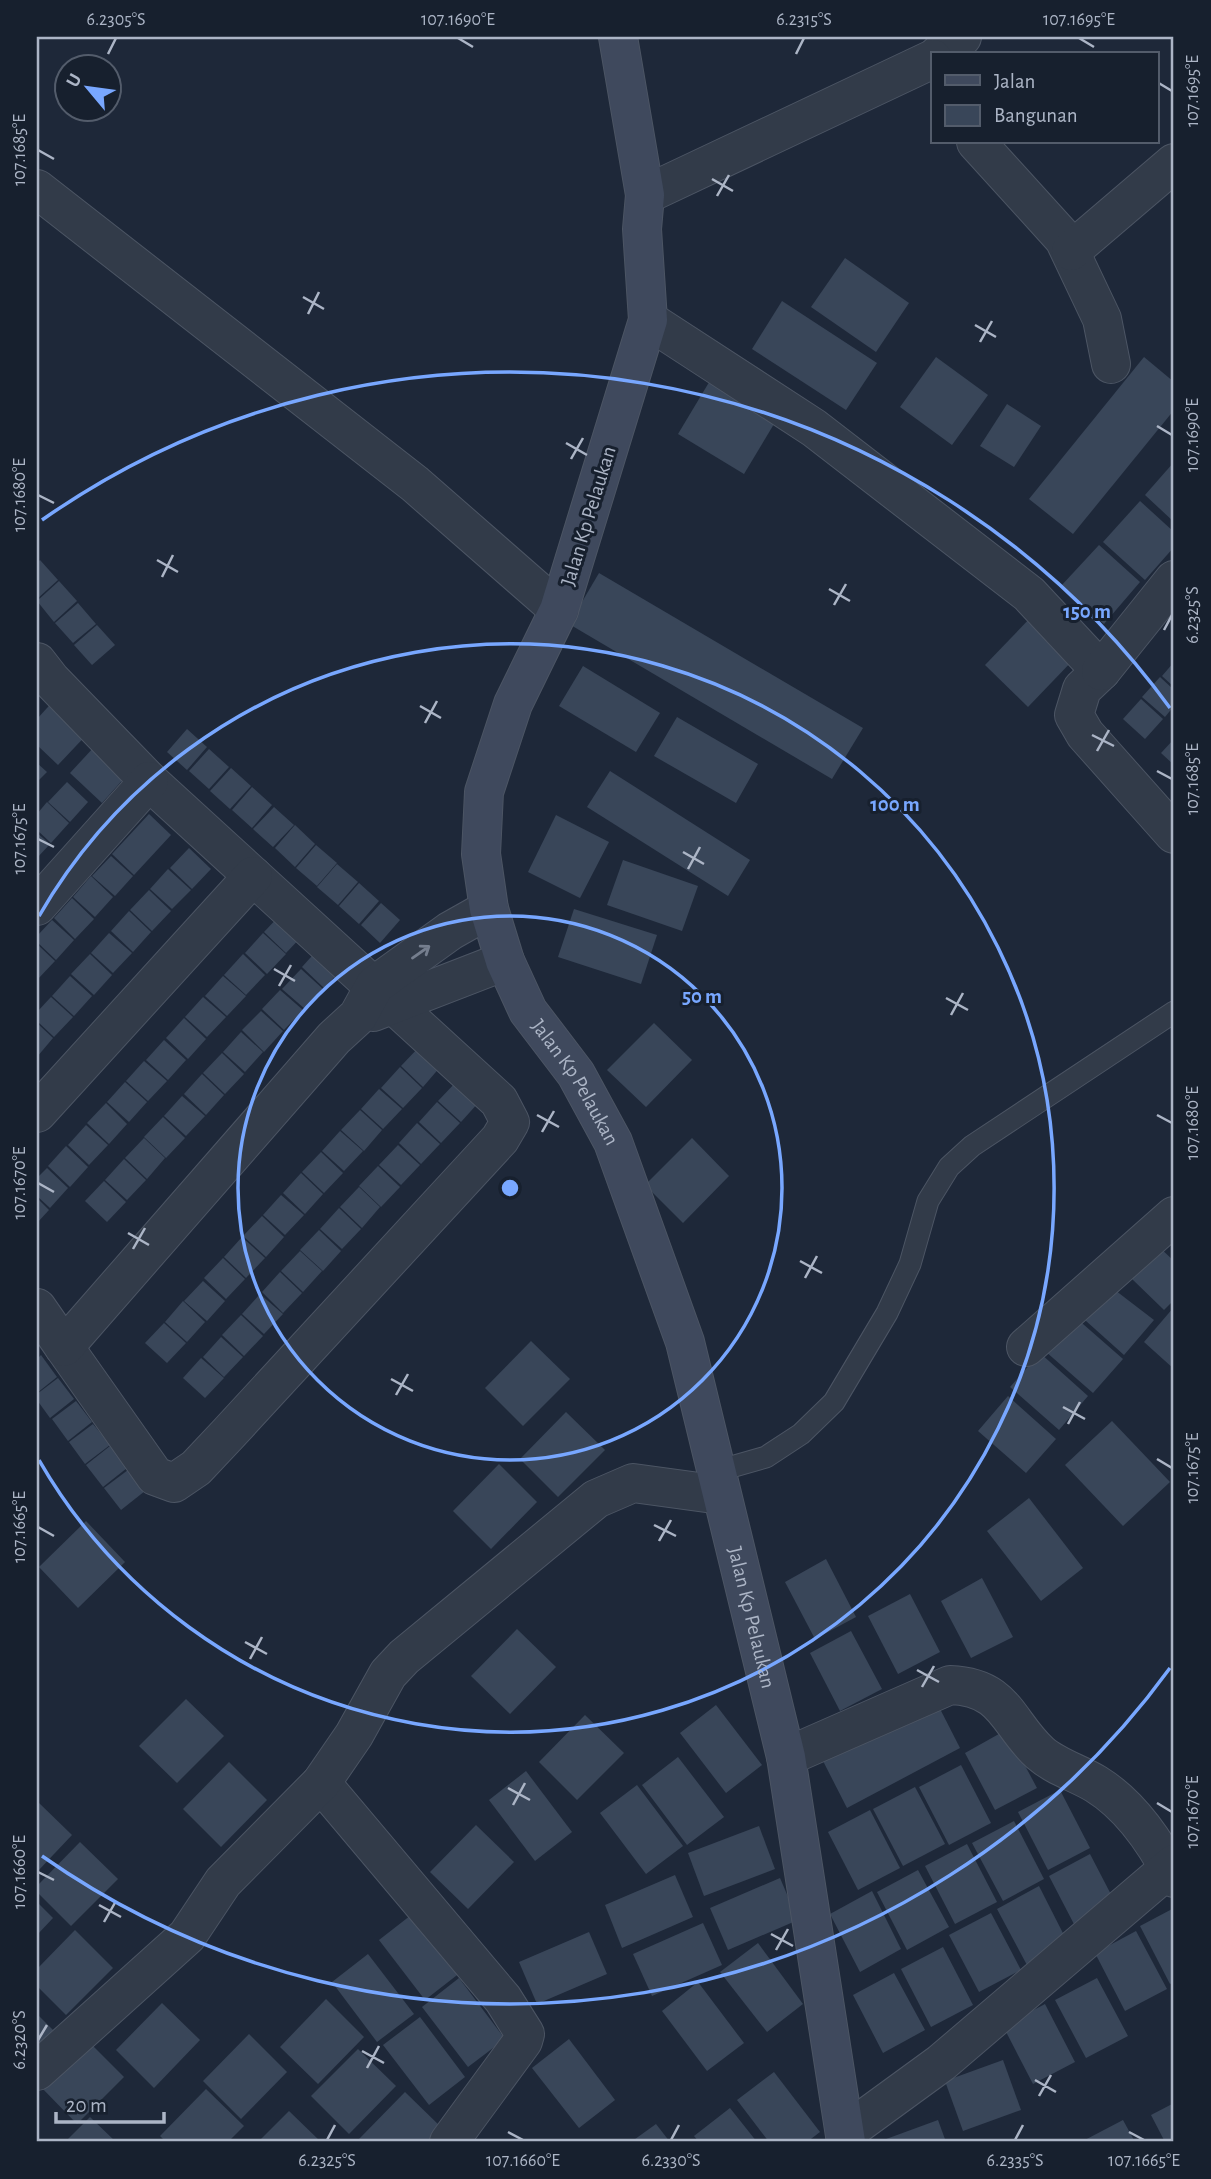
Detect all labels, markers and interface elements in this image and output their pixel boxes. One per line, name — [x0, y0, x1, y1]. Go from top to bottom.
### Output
text: 6.2305°S — [87, 11, 146, 29]
text: 107.1690°E — [421, 11, 495, 29]
text: 6.2315°S — [776, 11, 832, 29]
text: 107.1695°E — [1043, 11, 1115, 29]
north arrow — [52, 52, 122, 122]
legend — [931, 52, 1158, 144]
text: 107.1695°E — [1184, 55, 1202, 127]
text: U — [63, 71, 86, 90]
text: Jalan — [994, 71, 1035, 92]
text: Bangunan — [994, 105, 1078, 126]
text: 107.1685°E — [11, 114, 29, 186]
text: 107.1690°E — [1184, 398, 1202, 472]
street label: Jalan Kp Pelaukan — [557, 444, 620, 589]
text: 107.1680°E — [11, 458, 29, 532]
text: 6.2325°S — [1184, 586, 1202, 644]
text: 150 m — [1063, 601, 1111, 622]
text: 107.1685°E — [1184, 743, 1202, 815]
text: 100 m — [870, 794, 920, 815]
text: 107.1675°E — [11, 803, 29, 874]
one-way arrow — [411, 945, 430, 959]
text: 50 m — [682, 986, 722, 1007]
street label: Jalan Kp Pelaukan — [527, 1015, 623, 1149]
text: 107.1680°E — [1184, 1086, 1202, 1160]
text: 107.1670°E — [11, 1146, 29, 1219]
centre of rings — [498, 1176, 522, 1200]
text: 107.1675°E — [1184, 1432, 1202, 1503]
text: 107.1665°E — [11, 1491, 29, 1563]
street label: Jalan Kp Pelaukan — [724, 1545, 779, 1690]
text: 107.1670°E — [1184, 1775, 1202, 1848]
text: 107.1660°E — [11, 1835, 29, 1909]
text: 6.2320°S — [11, 2010, 29, 2070]
scale bar — [56, 2081, 164, 2125]
text: 20 m — [66, 2095, 107, 2116]
text: 6.2325°S — [298, 2152, 356, 2170]
text: 107.1660°E — [486, 2152, 560, 2170]
text: 6.2330°S — [642, 2152, 700, 2170]
text: 6.2335°S — [987, 2152, 1043, 2170]
text: 107.1665°E — [1108, 2152, 1180, 2170]

